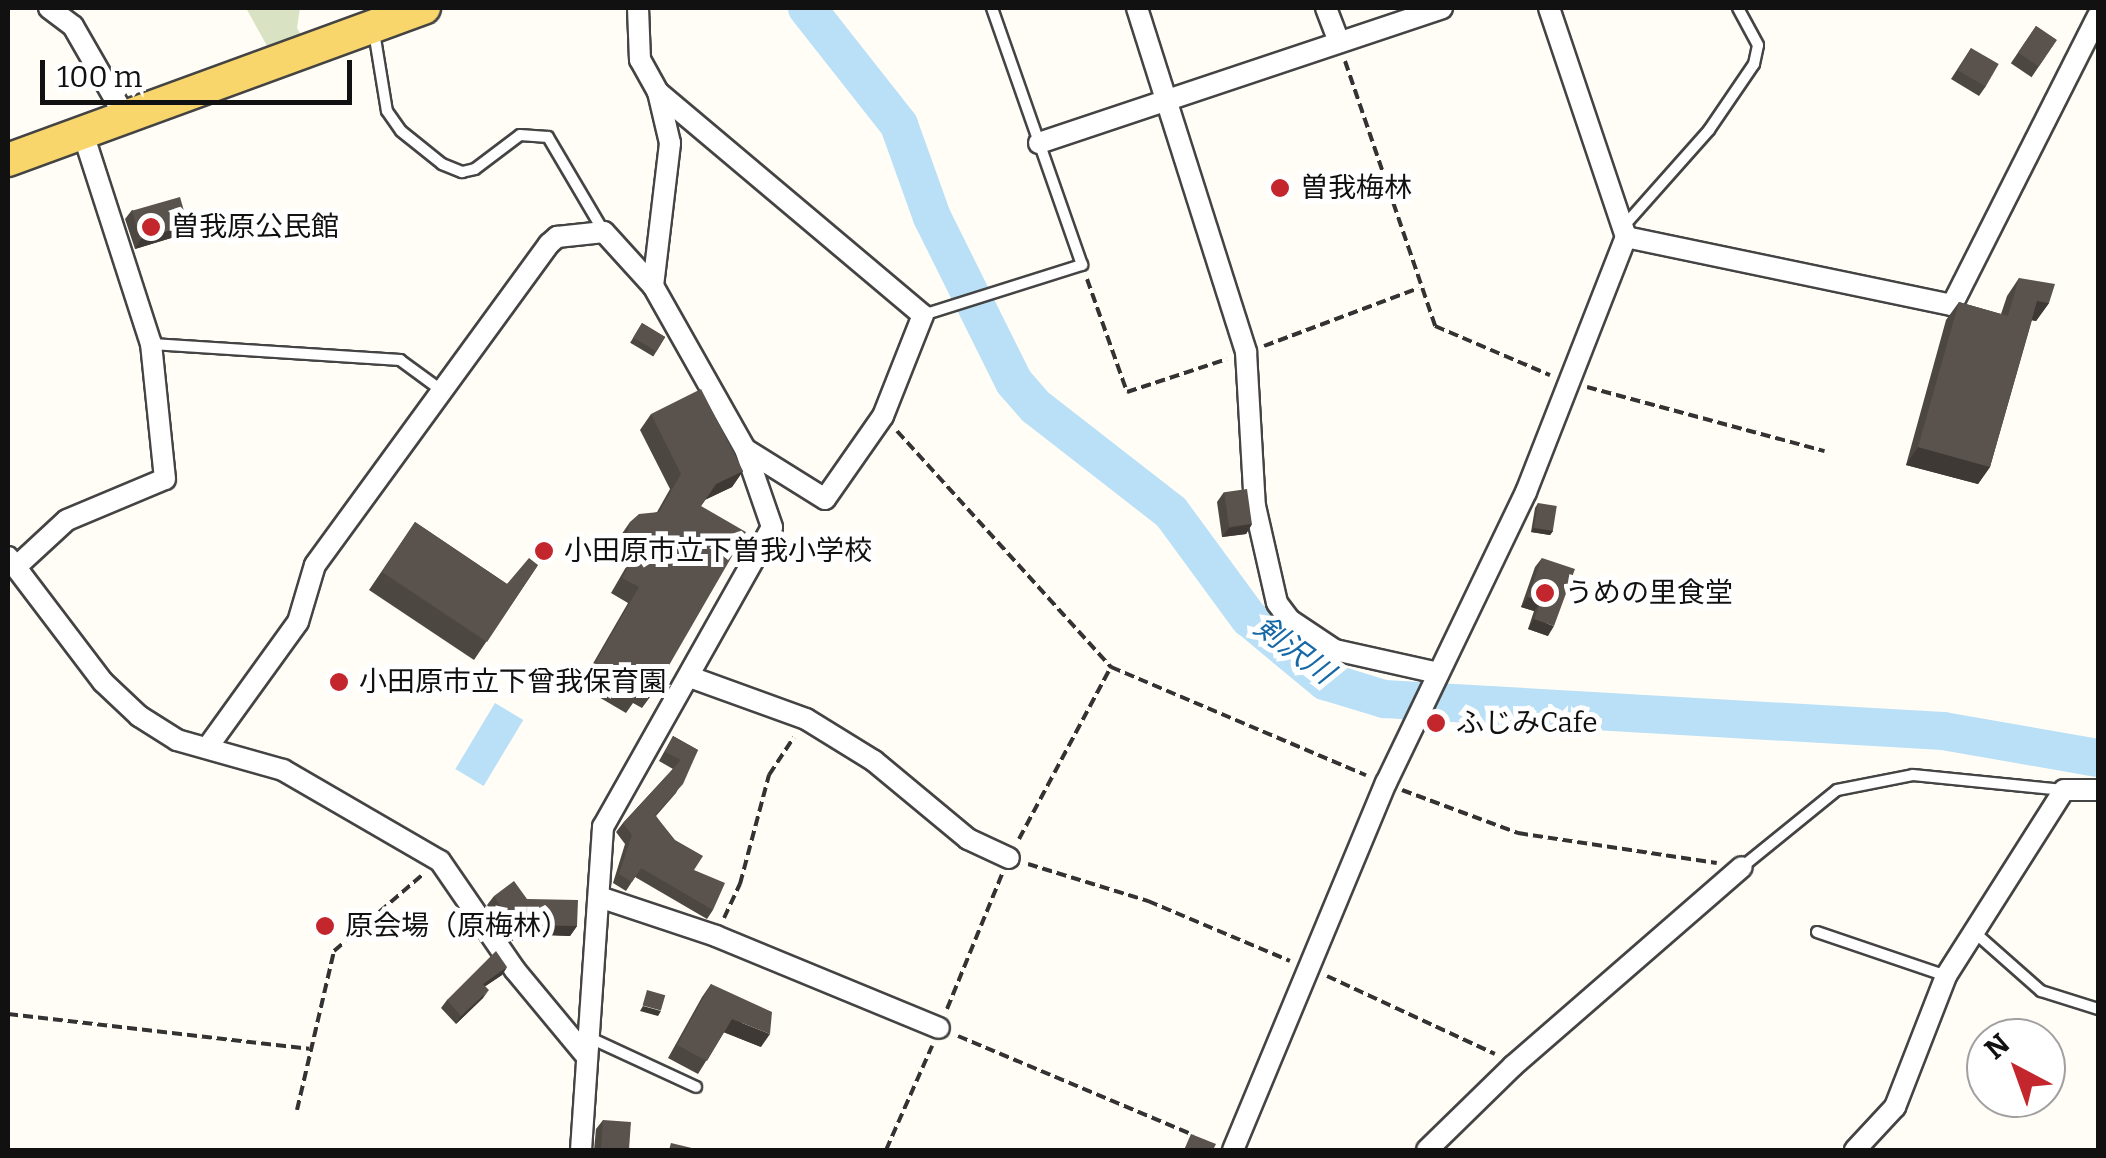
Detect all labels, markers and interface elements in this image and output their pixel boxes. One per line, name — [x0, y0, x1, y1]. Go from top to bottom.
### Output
scale bar — [45, 40, 358, 102]
text: 100 m — [57, 59, 142, 95]
place label: 曽我梅林 — [1300, 171, 1412, 205]
marker: 曽我梅林 — [1269, 177, 1291, 199]
place label: 曽我原公民館 — [171, 210, 339, 244]
marker: 曽我原公民館 — [140, 216, 162, 238]
place label: 小田原市立下曽我小学校 — [564, 534, 872, 568]
marker: 小田原市立下曽我小学校 — [533, 540, 555, 562]
place label: うめの里食堂 — [1565, 576, 1733, 610]
marker: うめの里食堂 — [1534, 582, 1556, 604]
water label: 剣沢川 — [1247, 609, 1341, 691]
place label: 小田原市立下曾我保育園 — [359, 665, 667, 699]
marker: 小田原市立下曾我保育園 — [328, 671, 350, 693]
place label: ふじみCafe — [1456, 706, 1598, 740]
marker: ふじみCafe — [1425, 712, 1447, 734]
place label: 原会場（原梅林） — [345, 909, 569, 943]
marker: 原会場（原梅林） — [314, 915, 336, 937]
north arrow — [1966, 1018, 2066, 1118]
text: N — [1978, 1027, 2016, 1066]

